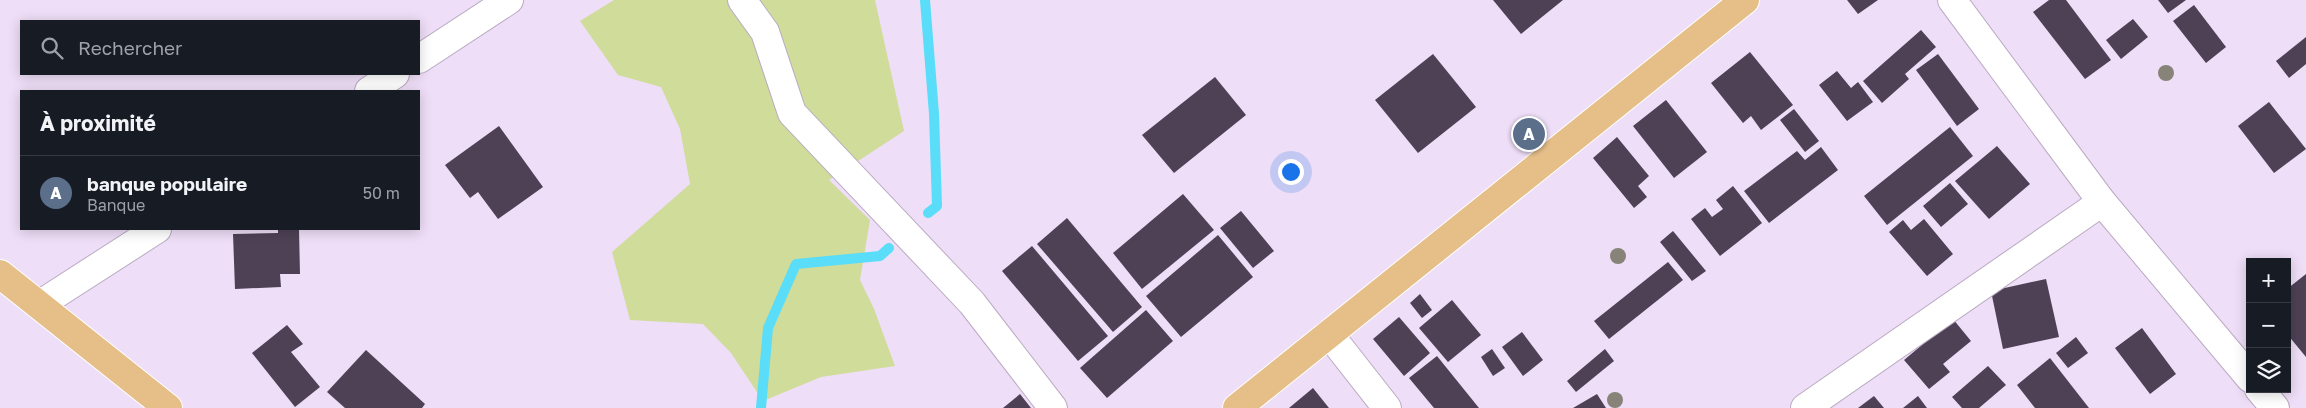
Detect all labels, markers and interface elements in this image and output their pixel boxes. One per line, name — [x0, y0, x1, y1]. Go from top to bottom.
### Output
search box — [20, 20, 420, 75]
icon: search — [38, 34, 66, 62]
text: Rechercher — [78, 36, 183, 59]
text: À proximité — [40, 110, 156, 136]
pin: A — [1513, 115, 1545, 153]
your location — [1278, 159, 1304, 185]
text: banque populaire — [87, 172, 247, 195]
text: A — [50, 183, 62, 203]
text: 50 m — [363, 183, 400, 203]
text: Banque — [87, 195, 145, 215]
map controls — [2246, 258, 2291, 393]
button: + — [2246, 258, 2291, 303]
button: − — [2246, 303, 2291, 348]
button: layers — [2246, 348, 2291, 393]

